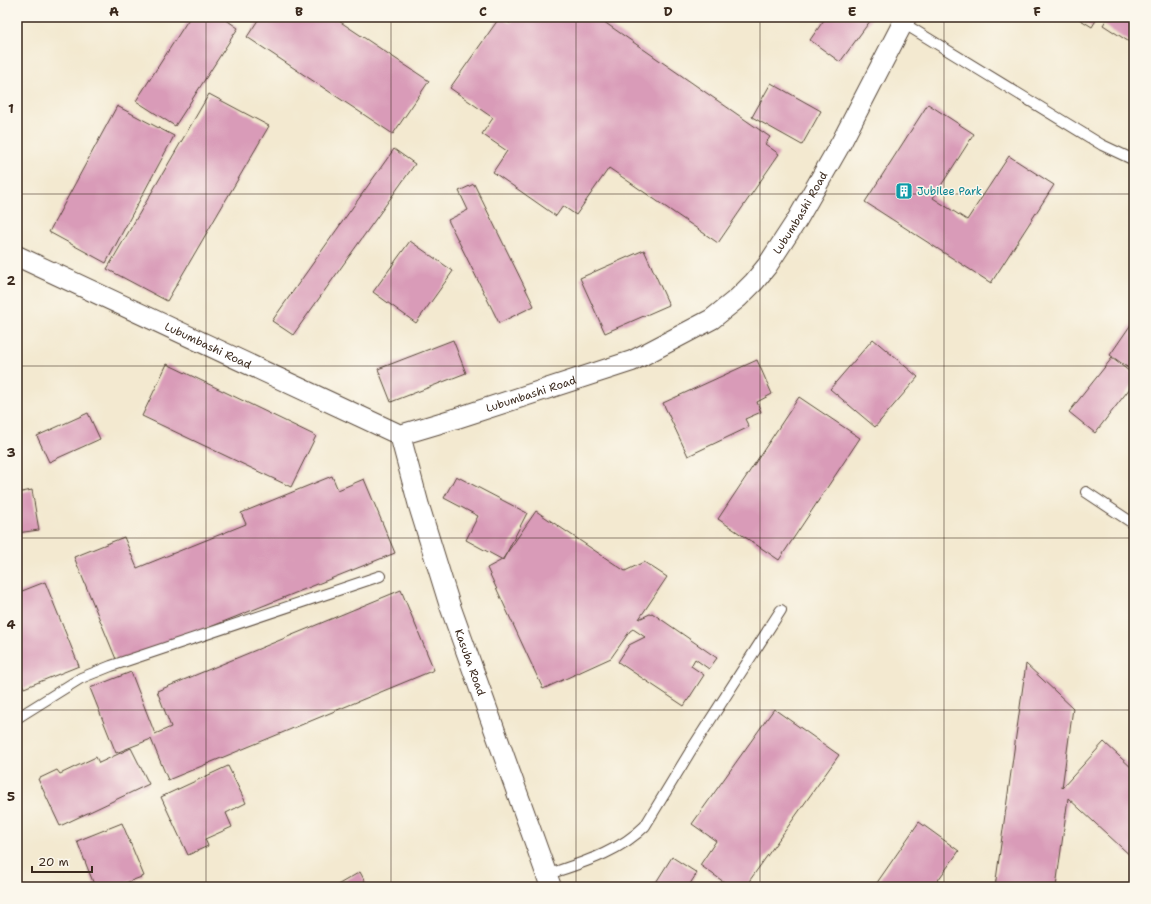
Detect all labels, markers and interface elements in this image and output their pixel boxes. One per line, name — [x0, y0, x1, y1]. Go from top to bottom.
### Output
text: A — [109, 3, 119, 20]
text: B — [295, 3, 303, 20]
text: C — [479, 3, 487, 20]
text: D — [663, 3, 673, 20]
text: E — [848, 3, 857, 20]
text: F — [1033, 3, 1041, 20]
text: 1 — [8, 100, 14, 117]
street label: Lubumbashi Road — [770, 169, 831, 257]
building icon: Jubilee Park — [894, 181, 914, 201]
place label: Jubilee Park — [917, 184, 982, 199]
text: 2 — [6, 272, 16, 289]
street label: Lubumbashi Road — [162, 319, 254, 373]
street label: Lubumbashi Road — [484, 373, 578, 416]
text: 3 — [6, 444, 16, 461]
text: 4 — [6, 616, 16, 633]
street label: Kasuba Road — [451, 627, 489, 698]
text: 5 — [7, 788, 15, 805]
scale bar — [32, 848, 92, 874]
text: 20 m — [38, 854, 69, 870]

